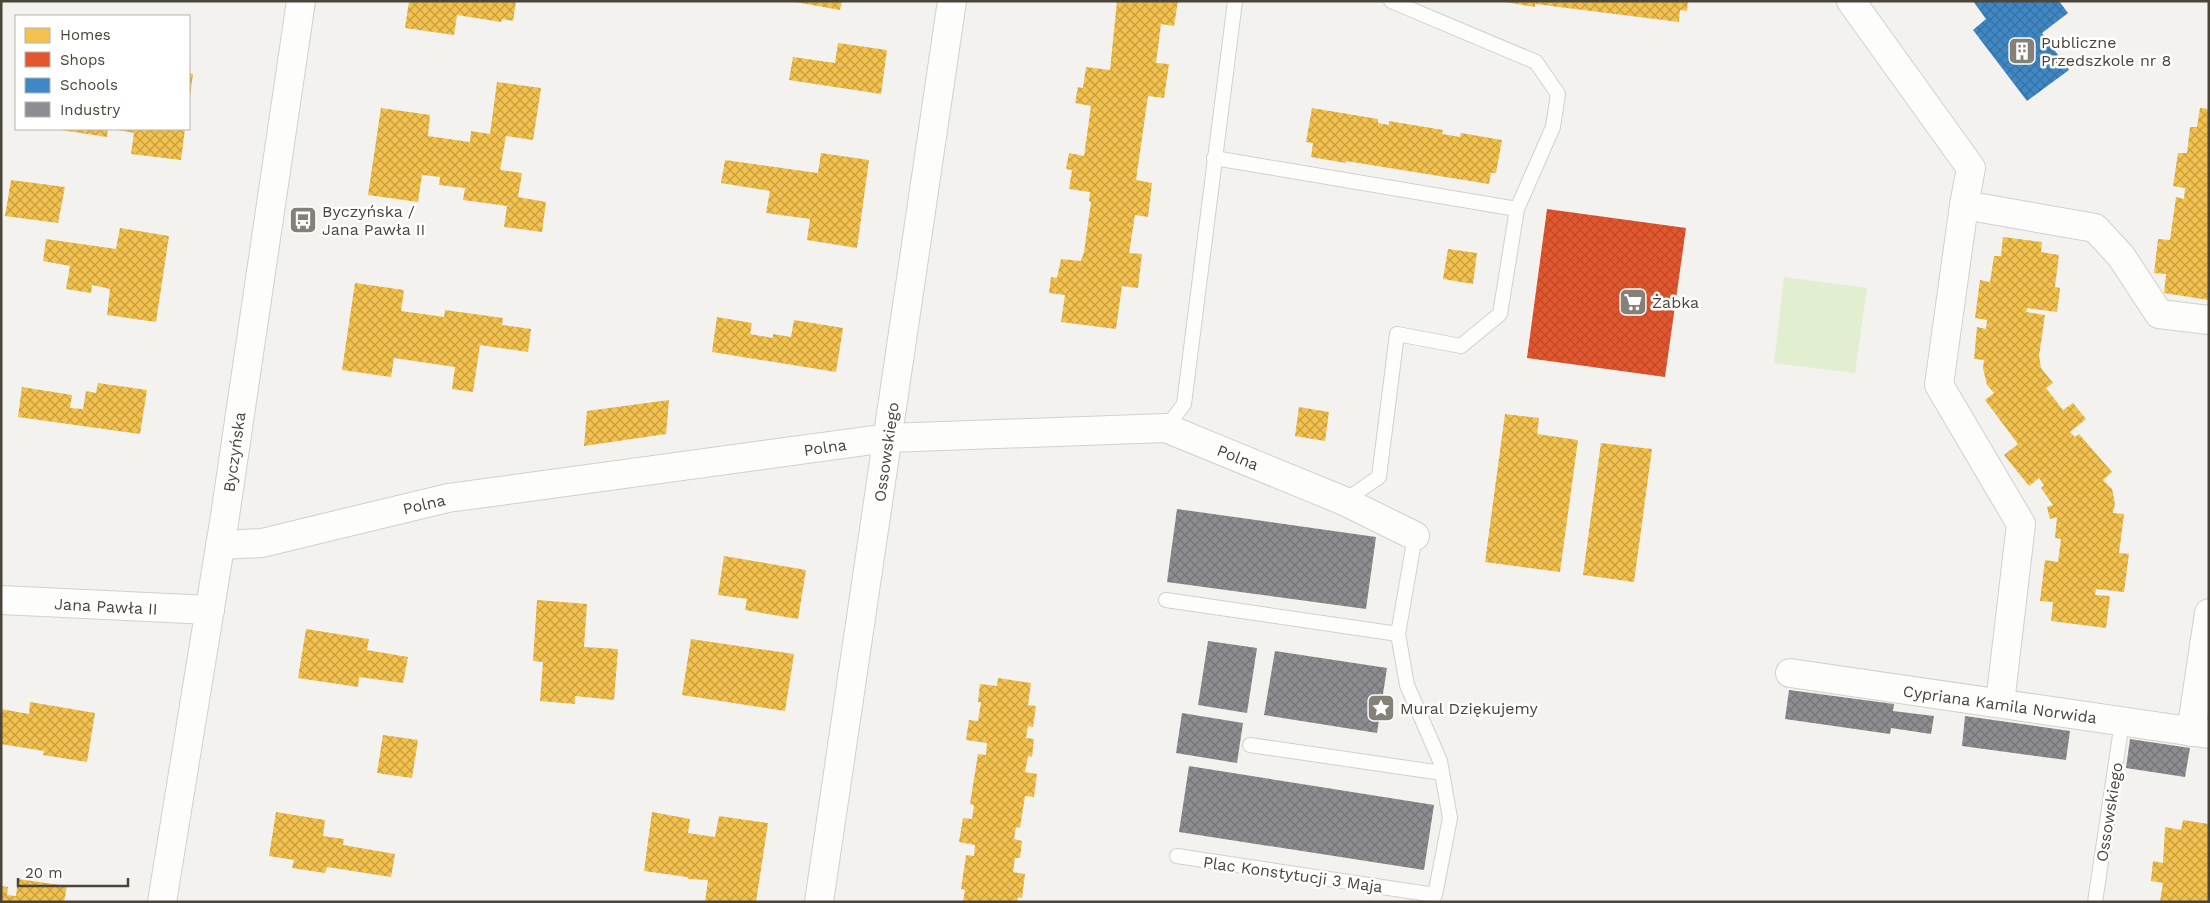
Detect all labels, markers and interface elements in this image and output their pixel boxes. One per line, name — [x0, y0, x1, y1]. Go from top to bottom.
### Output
legend — [15, 15, 190, 130]
text: Homes — [60, 26, 111, 44]
place label: Publiczne Przedszkole nr 8 — [2041, 33, 2171, 70]
building icon: Publiczne Przedszkole nr 8 — [2007, 36, 2037, 66]
text: Shops — [60, 51, 105, 69]
text: Schools — [60, 76, 118, 94]
text: Industry — [60, 101, 121, 119]
place label: Byczyńska / Jana Pawła II — [322, 202, 425, 239]
bus stop icon: Byczyńska / Jana Pawła II — [288, 205, 318, 235]
supermarket icon: Żabka — [1618, 287, 1648, 317]
place label: Żabka — [1652, 293, 1699, 312]
street label: Ossowskiego — [870, 401, 903, 503]
street label: Byczyńska — [219, 411, 250, 493]
street label: Polna — [802, 435, 848, 460]
street label: Polna — [1214, 441, 1261, 474]
street label: Polna — [401, 490, 447, 519]
street label: Jana Pawła II — [54, 594, 158, 619]
street label: Cypriana Kamila Norwida — [1902, 681, 2098, 728]
place icon: Mural Dziękujemy — [1366, 693, 1396, 723]
place label: Mural Dziękujemy — [1400, 699, 1538, 718]
street label: Ossowskiego — [2092, 761, 2127, 863]
street label: Plac Konstytucji 3 Maja — [1202, 852, 1384, 897]
scale bar — [18, 856, 128, 888]
text: 20 m — [25, 864, 63, 882]

